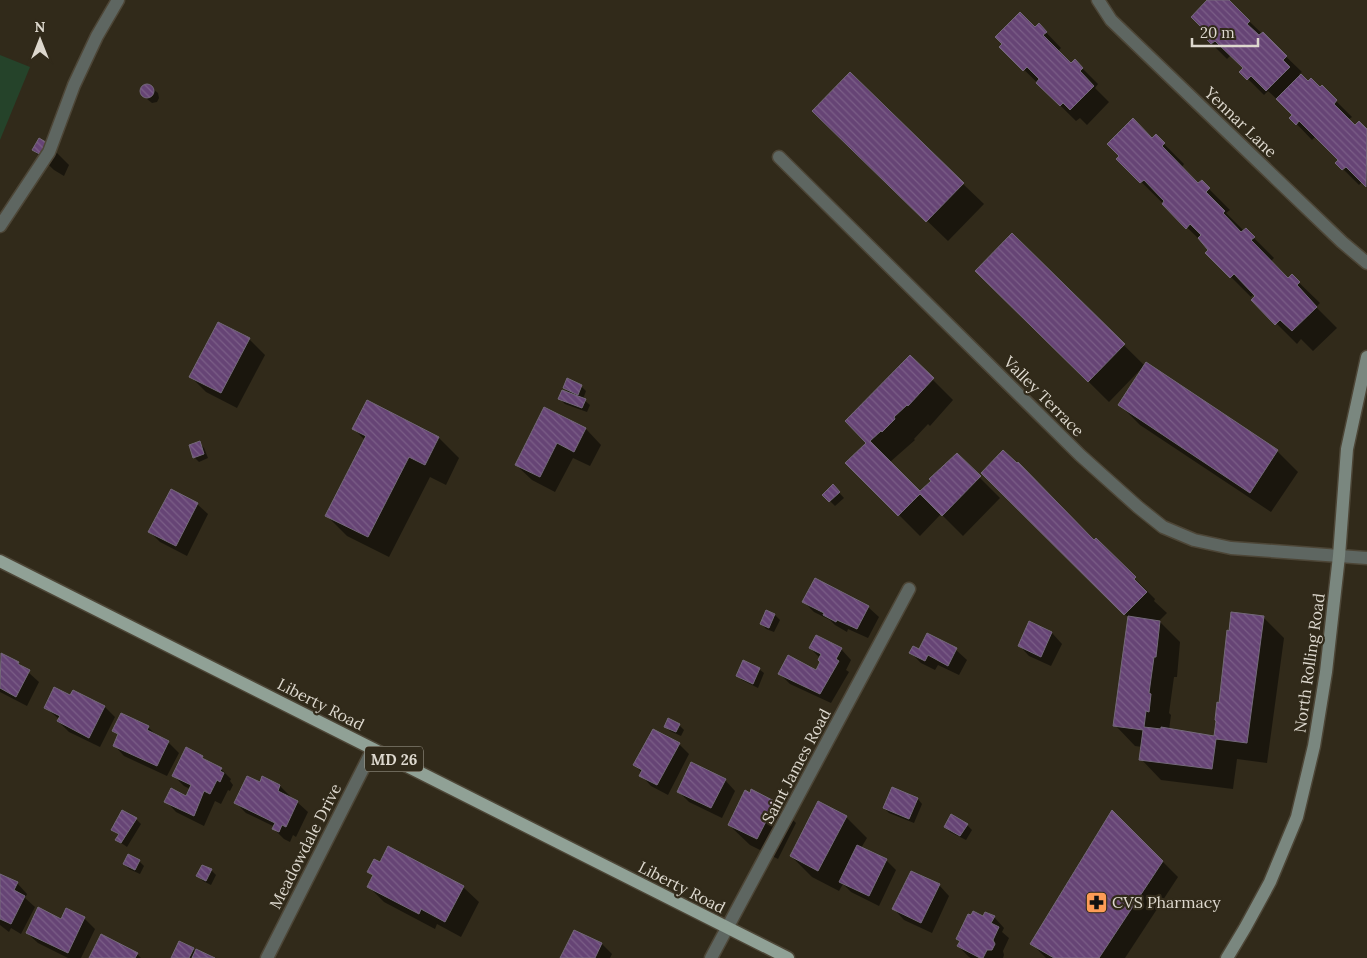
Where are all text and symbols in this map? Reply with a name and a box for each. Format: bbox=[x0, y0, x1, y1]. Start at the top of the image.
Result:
north arrow bbox=[15, 15, 65, 65]
scale bar bbox=[1192, 15, 1258, 47]
text: N bbox=[35, 18, 46, 36]
text: 20 m bbox=[1200, 23, 1235, 42]
street label: Yennar Lane bbox=[1200, 82, 1282, 162]
street label: Valley Terrace bbox=[999, 351, 1089, 441]
street label: North Rolling Road bbox=[1289, 591, 1329, 734]
street label: Liberty Road bbox=[274, 674, 368, 735]
street label: Saint James Road bbox=[757, 705, 835, 827]
road number: MD 26 bbox=[365, 746, 423, 772]
street label: Meadowdale Drive bbox=[265, 780, 345, 912]
street label: Liberty Road bbox=[635, 857, 729, 918]
pharmacy icon: CVS Pharmacy bbox=[1084, 890, 1108, 914]
place label: CVS Pharmacy bbox=[1112, 892, 1221, 912]

